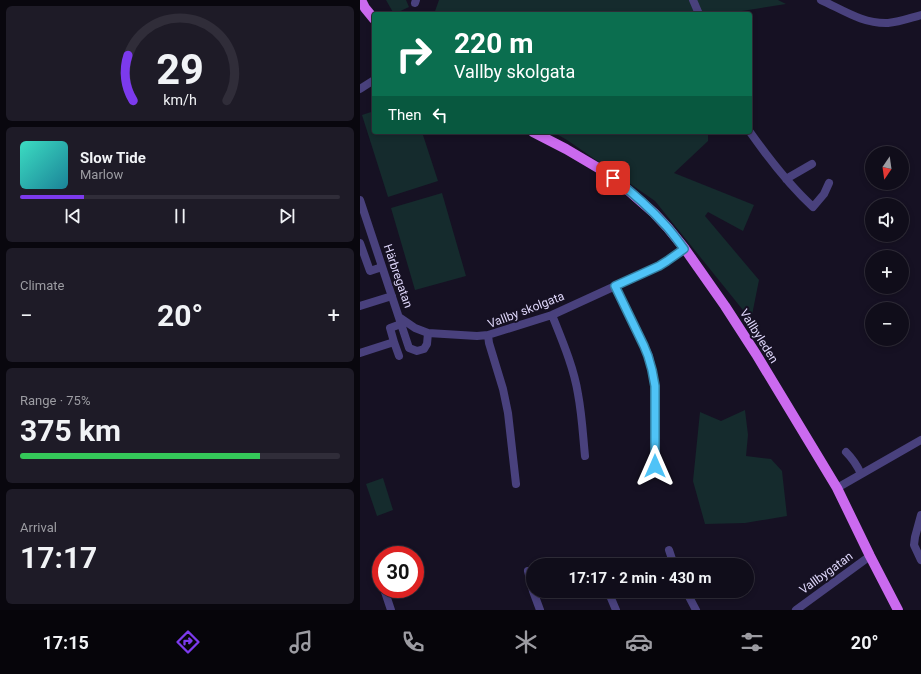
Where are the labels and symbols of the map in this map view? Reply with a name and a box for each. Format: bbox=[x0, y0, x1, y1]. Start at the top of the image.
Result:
north arrow bbox=[865, 146, 909, 190]
pin bbox=[596, 161, 630, 195]
street label: Härbregatan bbox=[381, 242, 415, 310]
street label: Vallby skolgata bbox=[486, 289, 566, 331]
street label: Vallbyleden bbox=[737, 306, 781, 366]
position arrow bbox=[634, 445, 676, 487]
speed limit sign: 30 bbox=[372, 546, 424, 598]
street label: Vallbygatan bbox=[797, 549, 855, 597]

